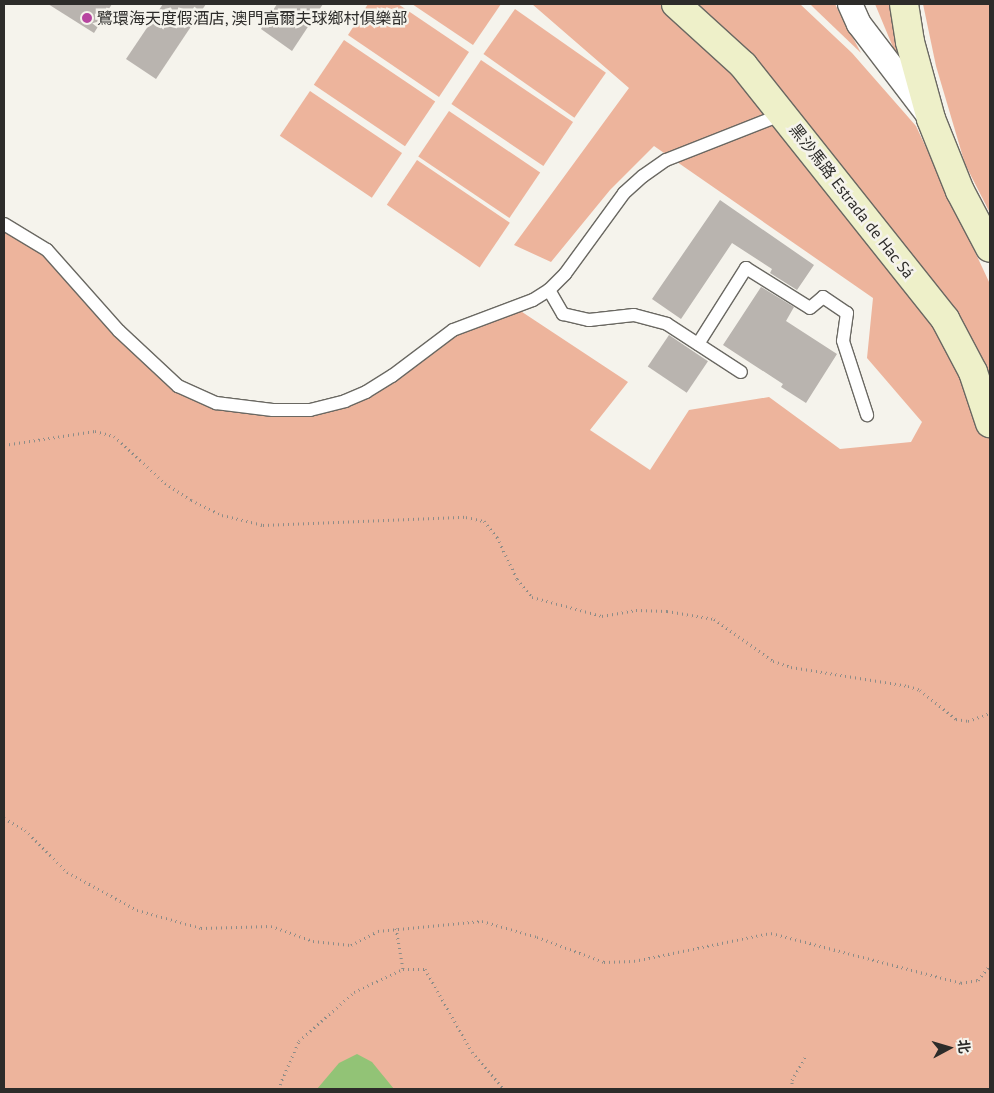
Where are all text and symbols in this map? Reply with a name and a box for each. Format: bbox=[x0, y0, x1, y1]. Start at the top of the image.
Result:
place label: 鷺環海天度假酒店, 澳門高爾夫球鄉村俱樂部 bbox=[97, 8, 409, 28]
marker: 鷺環海天度假酒店, 澳門高爾夫球鄉村俱樂部 bbox=[81, 12, 93, 24]
street label: 黑沙馬路 Estrada de Hac Sá bbox=[786, 120, 918, 282]
north arrow bbox=[924, 1023, 974, 1073]
text: 北 bbox=[954, 1039, 974, 1054]

